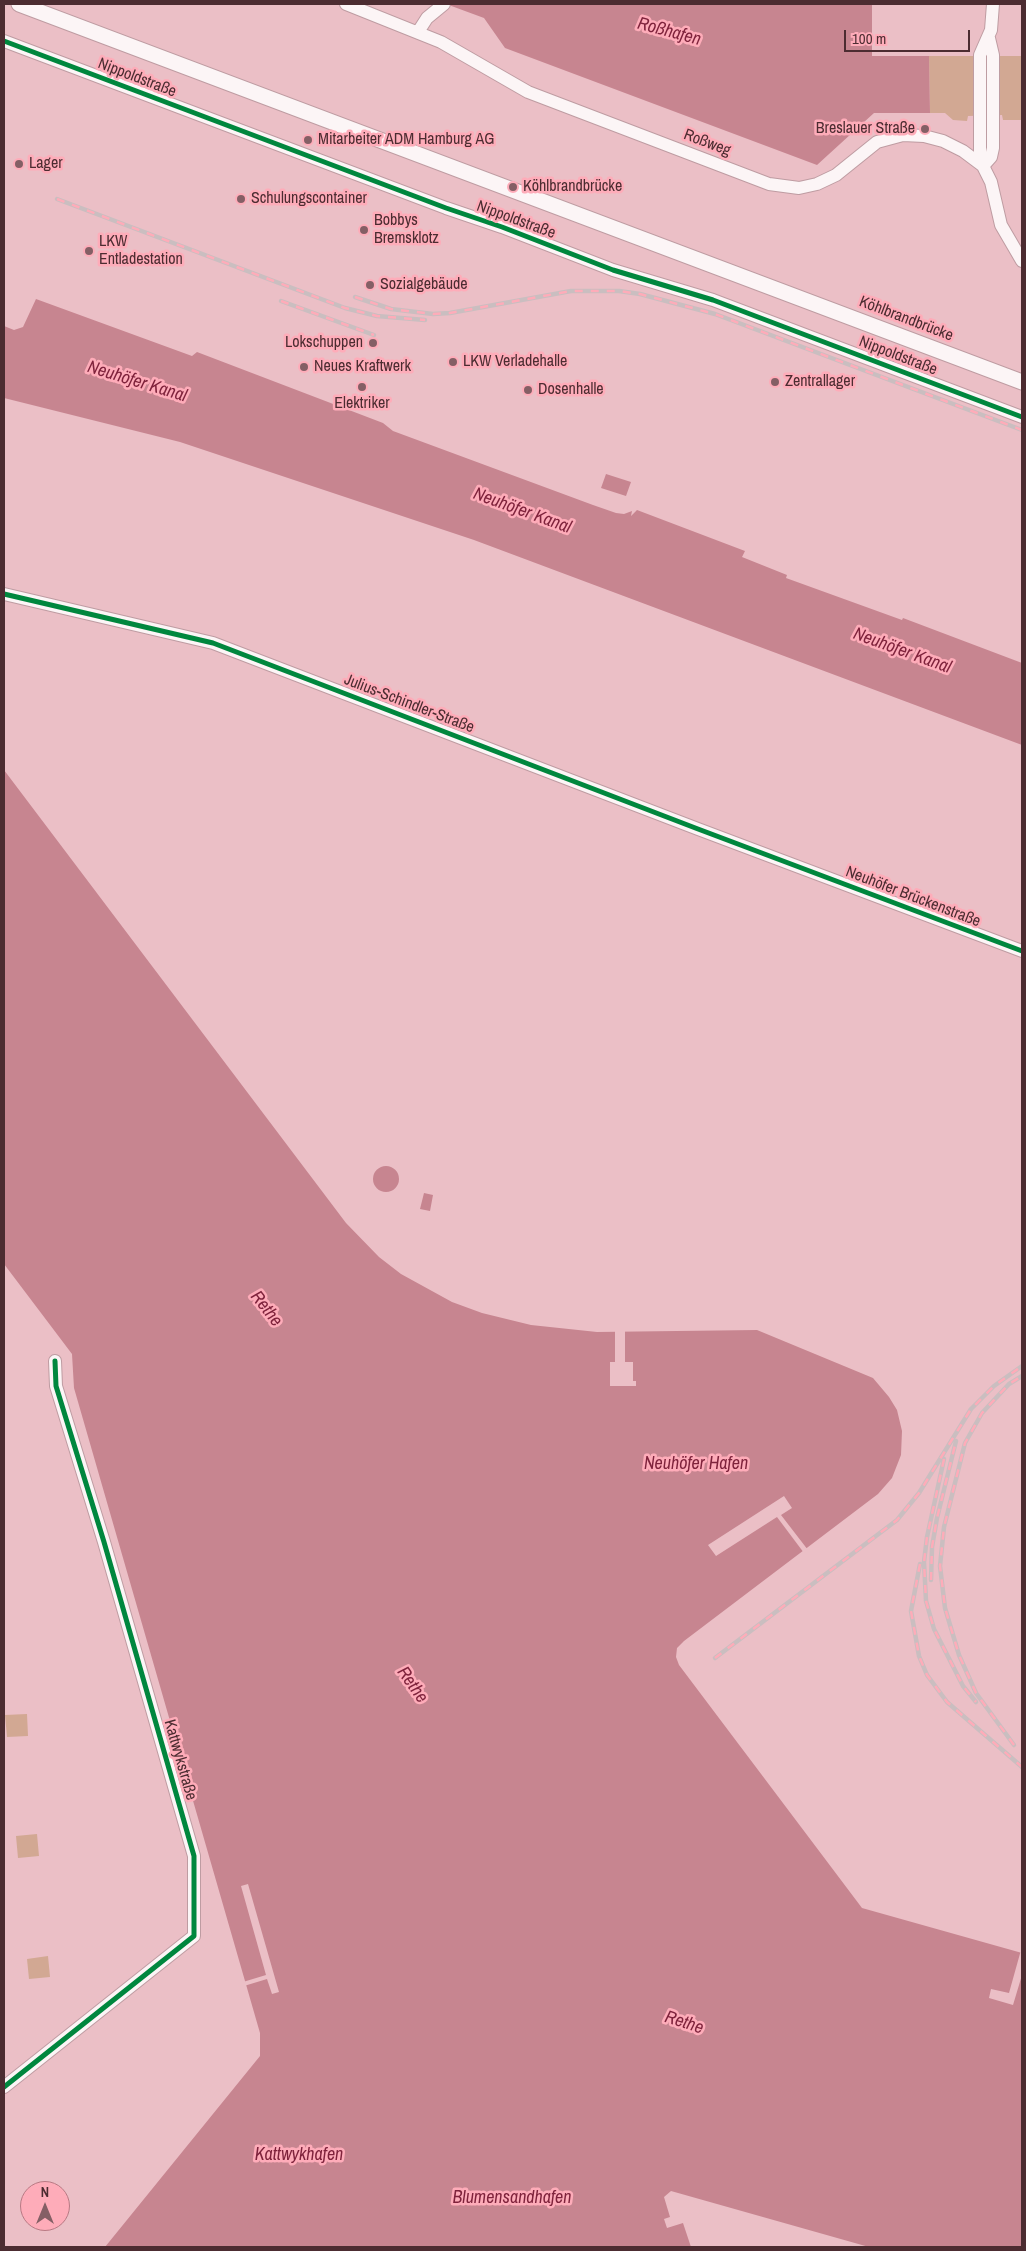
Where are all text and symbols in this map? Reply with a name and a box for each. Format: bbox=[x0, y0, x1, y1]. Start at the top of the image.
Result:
water label: Roßhafen bbox=[635, 13, 703, 51]
scale bar bbox=[846, 20, 972, 52]
text: 100 m bbox=[852, 28, 886, 49]
street label: Nippoldstraße bbox=[95, 54, 179, 102]
place label: Breslauer Straße bbox=[816, 119, 915, 139]
marker: Breslauer Straße bbox=[919, 123, 931, 135]
street label: Roßweg bbox=[681, 125, 733, 161]
place label: Mitarbeiter ADM Hamburg AG bbox=[318, 130, 494, 150]
marker: Mitarbeiter ADM Hamburg AG bbox=[302, 134, 314, 146]
place label: Lager bbox=[29, 154, 63, 174]
marker: Lager bbox=[13, 158, 25, 170]
place label: Köhlbrandbrücke bbox=[523, 177, 622, 197]
marker: Köhlbrandbrücke bbox=[507, 181, 519, 193]
place label: Schulungscontainer bbox=[251, 189, 367, 209]
marker: Schulungscontainer bbox=[235, 193, 247, 205]
street label: Nippoldstraße bbox=[474, 197, 558, 243]
place label: Bobbys Bremsklotz bbox=[374, 211, 439, 249]
marker: Bobbys Bremsklotz bbox=[358, 224, 370, 236]
place label: LKW Entladestation bbox=[99, 232, 183, 270]
marker: LKW Entladestation bbox=[83, 245, 95, 257]
place label: Sozialgebäude bbox=[380, 275, 468, 295]
marker: Sozialgebäude bbox=[364, 279, 376, 291]
street label: Köhlbrandbrücke bbox=[856, 292, 956, 346]
street label: Nippoldstraße bbox=[856, 332, 940, 380]
place label: Lokschuppen bbox=[285, 333, 363, 353]
marker: Lokschuppen bbox=[367, 337, 379, 349]
place label: LKW Verladehalle bbox=[463, 352, 567, 372]
marker: LKW Verladehalle bbox=[447, 356, 459, 368]
water label: Neuhöfer Kanal bbox=[85, 357, 189, 407]
place label: Neues Kraftwerk bbox=[314, 357, 411, 377]
marker: Neues Kraftwerk bbox=[298, 361, 310, 373]
place label: Zentrallager bbox=[785, 372, 855, 392]
marker: Zentrallager bbox=[769, 376, 781, 388]
place label: Dosenhalle bbox=[538, 380, 604, 400]
marker: Elektriker bbox=[356, 381, 368, 393]
marker: Dosenhalle bbox=[522, 384, 534, 396]
place label: Elektriker bbox=[334, 394, 390, 414]
water label: Neuhöfer Kanal bbox=[470, 483, 574, 539]
water label: Neuhöfer Kanal bbox=[850, 623, 954, 679]
street label: Julius-Schindler-Straße bbox=[341, 670, 477, 738]
street label: Neuhöfer Brückenstraße bbox=[843, 862, 983, 932]
water label: Rethe bbox=[245, 1287, 287, 1331]
water label: Neuhöfer Hafen bbox=[644, 1453, 748, 1475]
water label: Rethe bbox=[392, 1663, 432, 1707]
street label: Kattwykstraße bbox=[159, 1717, 201, 1803]
water label: Rethe bbox=[662, 2007, 706, 2039]
water label: Kattwykhafen bbox=[255, 2144, 343, 2166]
north arrow bbox=[20, 2181, 70, 2231]
text: N bbox=[41, 2183, 49, 2201]
water label: Blumensandhafen bbox=[453, 2187, 571, 2209]

